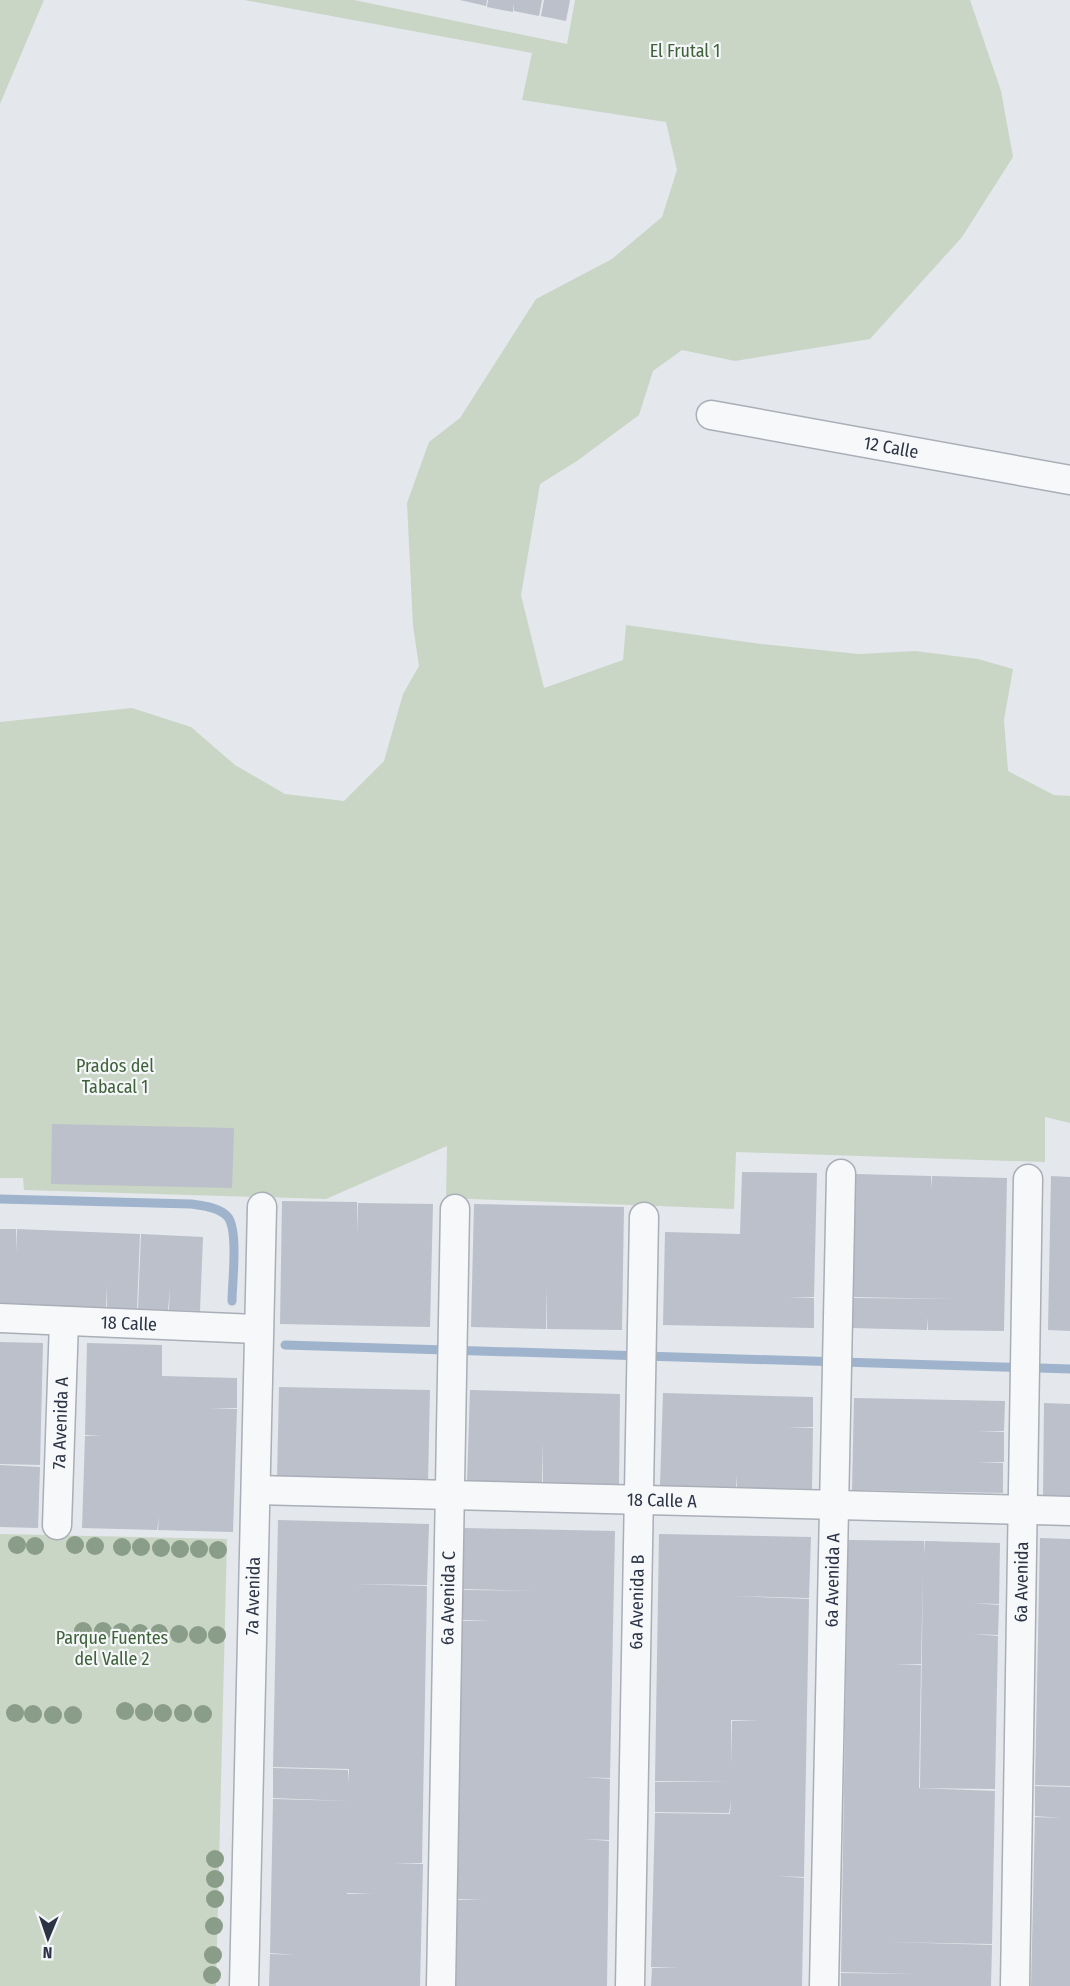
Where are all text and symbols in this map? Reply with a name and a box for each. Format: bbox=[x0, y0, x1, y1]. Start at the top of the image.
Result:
park label: El Frutal 1 bbox=[650, 40, 720, 62]
street label: 12 Calle bbox=[862, 432, 920, 463]
park label: Prados del Tabacal 1 bbox=[76, 1055, 154, 1098]
street label: 18 Calle bbox=[100, 1311, 158, 1336]
street label: 7a Avenida A bbox=[48, 1376, 73, 1470]
street label: 18 Calle A bbox=[627, 1489, 698, 1512]
street label: 6a Avenida A bbox=[821, 1532, 844, 1628]
street label: 6a Avenida bbox=[1010, 1541, 1033, 1623]
street label: 6a Avenida C bbox=[436, 1551, 460, 1645]
street label: 6a Avenida B bbox=[625, 1554, 649, 1650]
street label: 7a Avenida bbox=[241, 1556, 265, 1636]
park label: Parque Fuentes del Valle 2 bbox=[56, 1627, 169, 1670]
north arrow bbox=[18, 1908, 78, 1968]
text: N bbox=[42, 1943, 53, 1962]

